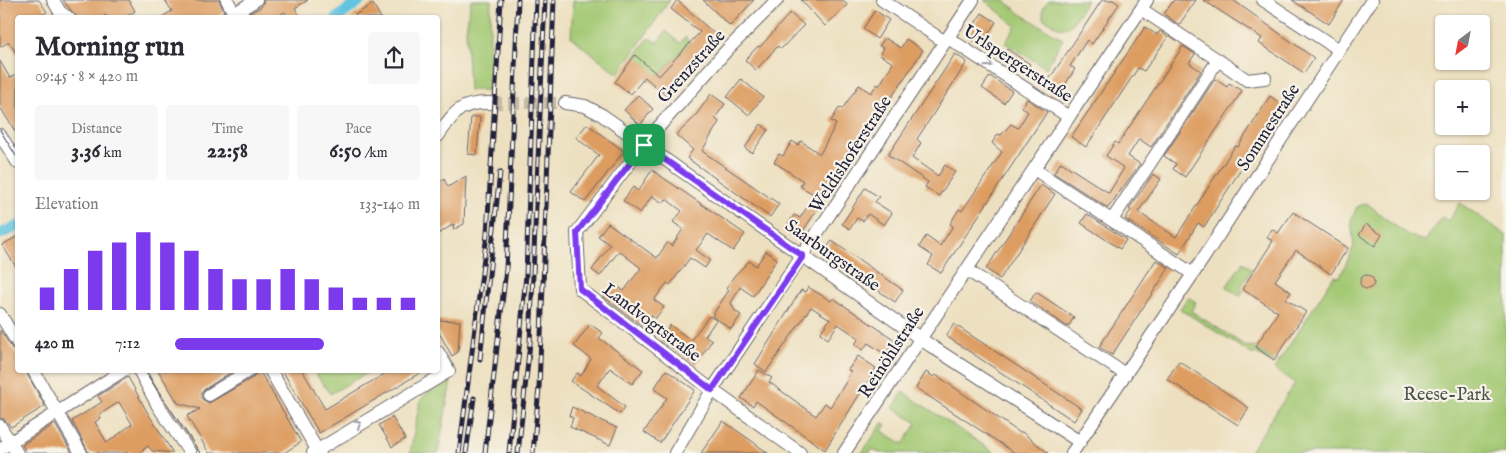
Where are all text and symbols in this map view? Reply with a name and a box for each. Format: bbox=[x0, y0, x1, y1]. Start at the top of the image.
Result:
north arrow bbox=[1435, 15, 1490, 70]
map controls bbox=[1435, 15, 1490, 200]
street label: Urlspergerstraße bbox=[958, 20, 1076, 108]
street label: Grenzstraße bbox=[653, 25, 731, 109]
text: Morning run bbox=[35, 30, 185, 65]
button: share bbox=[368, 32, 420, 84]
one-way arrow bbox=[984, 58, 993, 68]
text: 09:45 · 8 × 420 m bbox=[35, 67, 138, 87]
street label: Sommestraße bbox=[1233, 80, 1306, 176]
button: + bbox=[1435, 80, 1490, 135]
street label: Weldishoferstraße bbox=[805, 92, 898, 218]
text: Distance bbox=[71, 120, 122, 138]
text: Time bbox=[212, 120, 243, 138]
text: Pace bbox=[345, 120, 372, 138]
pin bbox=[623, 124, 665, 166]
icon: arrive bbox=[630, 131, 658, 159]
text: 3.36 bbox=[71, 138, 100, 165]
text: 22:58 bbox=[207, 138, 248, 165]
text: 6:50 bbox=[329, 138, 362, 165]
text: km bbox=[100, 144, 122, 162]
text: /km bbox=[362, 144, 388, 162]
button: − bbox=[1435, 145, 1490, 200]
text: Elevation bbox=[35, 195, 98, 215]
text: 133–140 m bbox=[359, 195, 420, 215]
street label: Saarburgstraße bbox=[780, 215, 884, 298]
street label: Landvogtstraße bbox=[597, 279, 705, 368]
street label: Reinöhlstraße bbox=[854, 303, 930, 403]
text: 420 m bbox=[35, 334, 74, 354]
text: 7:12 bbox=[115, 334, 140, 354]
park label: Reese-Park bbox=[1403, 384, 1491, 407]
one-way arrow bbox=[352, 421, 361, 431]

